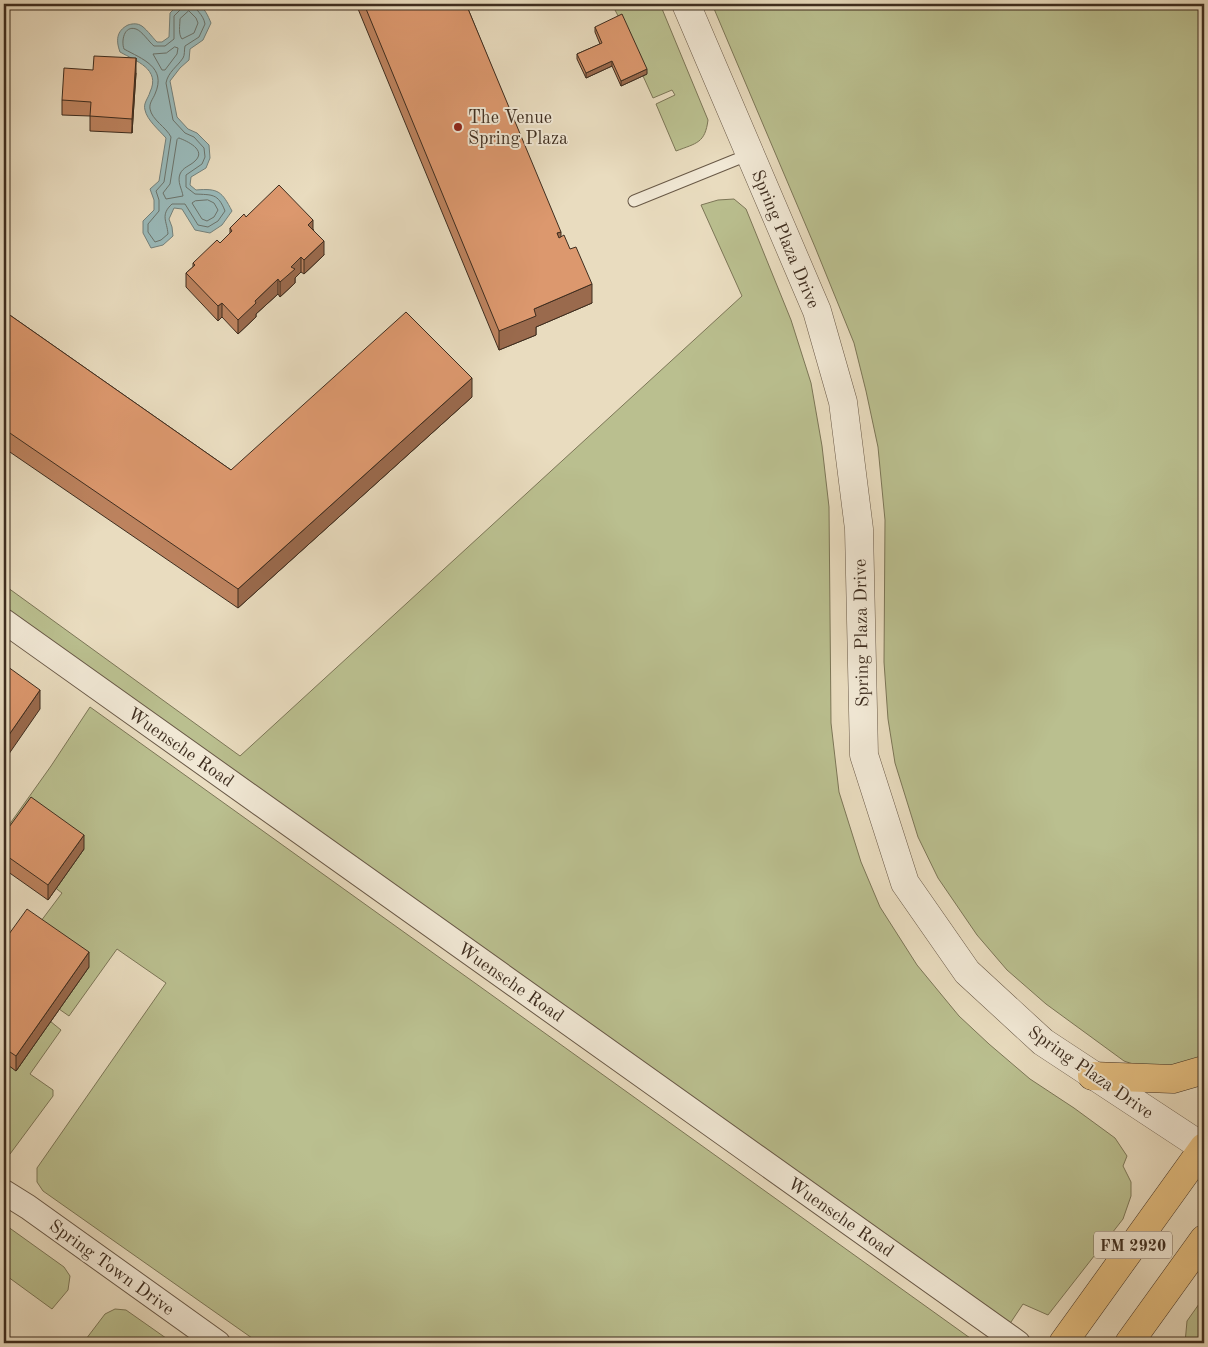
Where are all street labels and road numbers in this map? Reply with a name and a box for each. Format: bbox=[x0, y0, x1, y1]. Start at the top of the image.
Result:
street label: Spring Plaza Drive bbox=[748, 168, 822, 311]
street label: Spring Plaza Drive bbox=[852, 559, 872, 707]
street label: Wuensche Road bbox=[124, 705, 237, 791]
street label: Wuensche Road bbox=[454, 940, 567, 1026]
street label: Spring Plaza Drive bbox=[1025, 1023, 1156, 1123]
street label: Wuensche Road bbox=[784, 1175, 897, 1261]
street label: Spring Town Drive bbox=[46, 1217, 177, 1319]
road number: FM 2920 bbox=[1094, 1232, 1172, 1258]

